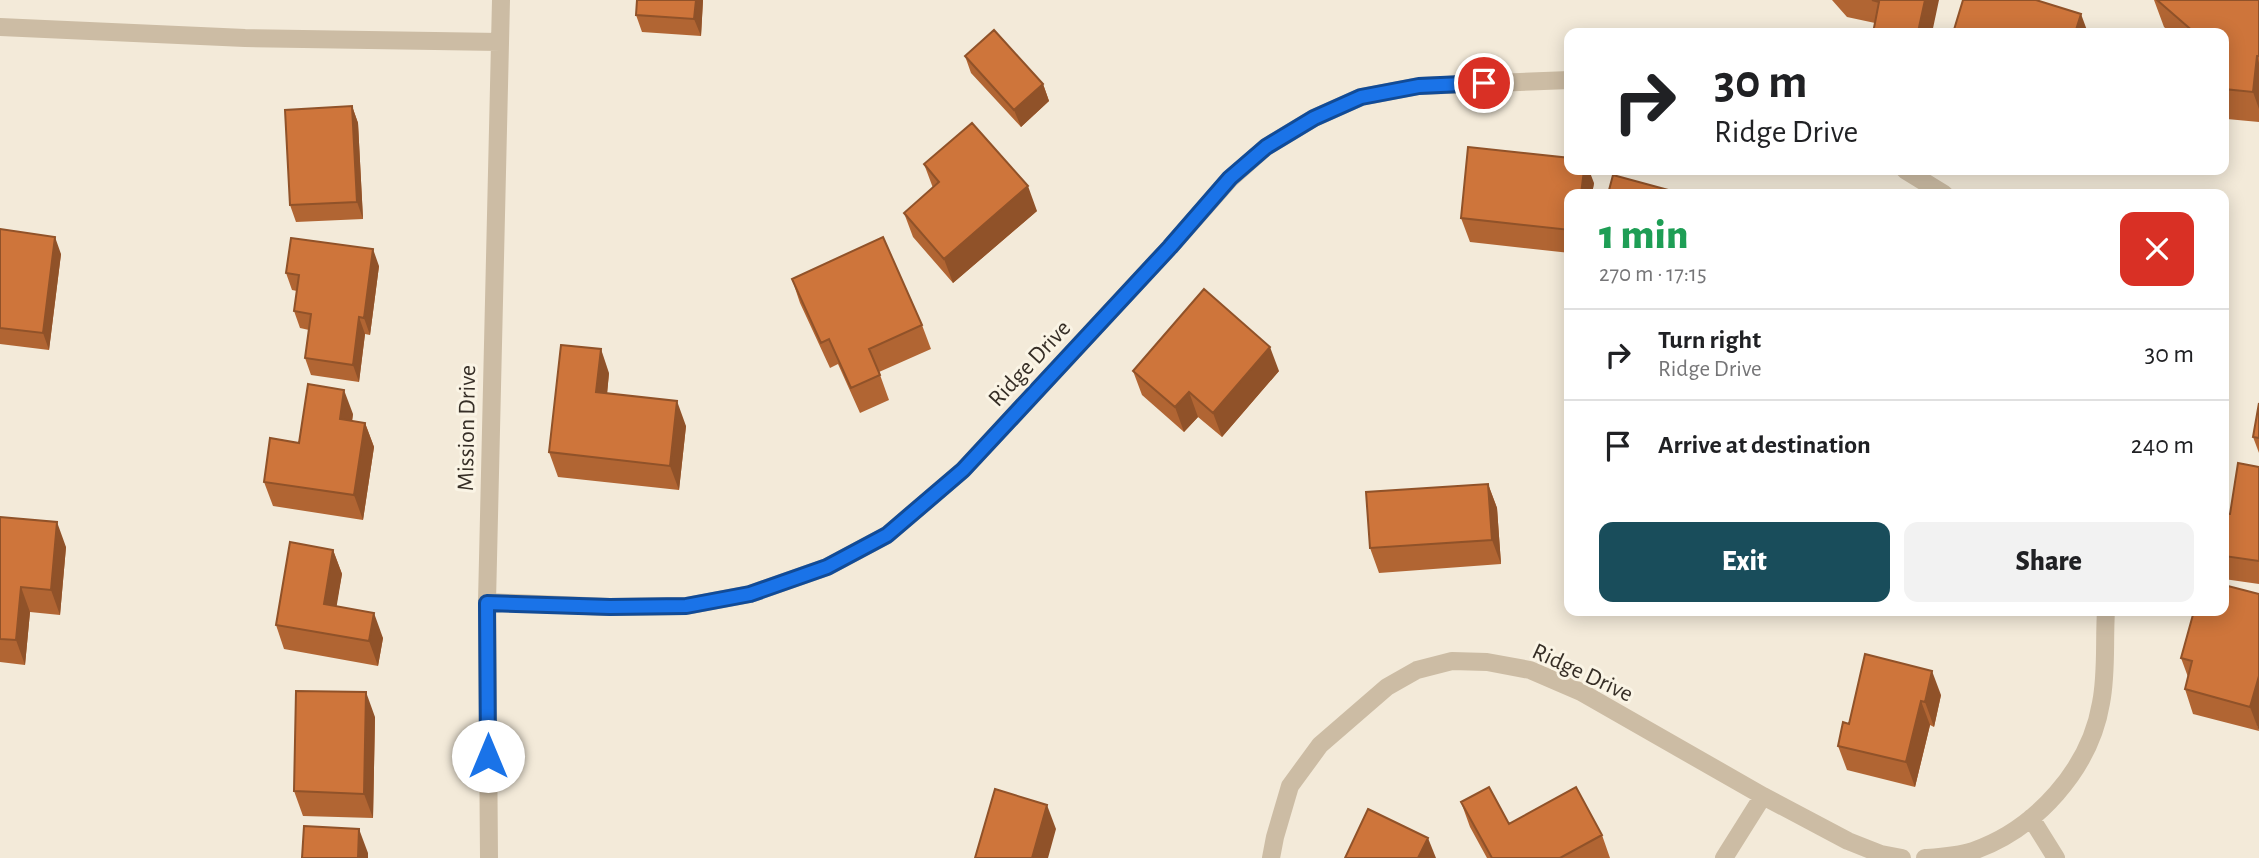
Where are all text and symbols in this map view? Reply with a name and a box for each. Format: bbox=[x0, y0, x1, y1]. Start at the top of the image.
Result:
pin bbox=[1454, 53, 1514, 113]
icon: right bbox=[1599, 56, 1690, 147]
text: 30 m bbox=[1714, 58, 1808, 107]
icon: arrive bbox=[1465, 64, 1503, 102]
text: Ridge Drive bbox=[1714, 116, 1858, 148]
button: close bbox=[2120, 212, 2194, 286]
text: 1 min bbox=[1599, 214, 1688, 256]
text: 270 m · 17:15 bbox=[1599, 263, 1707, 286]
street label: Ridge Drive bbox=[984, 316, 1075, 411]
text: Turn right bbox=[1658, 327, 1761, 353]
icon: right bbox=[1599, 336, 1637, 374]
text: 30 m bbox=[2144, 341, 2194, 367]
text: Ridge Drive bbox=[1658, 358, 1762, 381]
street label: Mission Drive bbox=[454, 365, 480, 491]
icon: arrive bbox=[1599, 427, 1637, 465]
text: Arrive at destination bbox=[1658, 432, 1871, 458]
text: 240 m bbox=[2131, 432, 2194, 458]
button: Exit bbox=[1599, 522, 1890, 602]
button: Share bbox=[1904, 522, 2194, 602]
street label: Ridge Drive bbox=[1528, 639, 1637, 707]
position arrow bbox=[451, 719, 525, 793]

